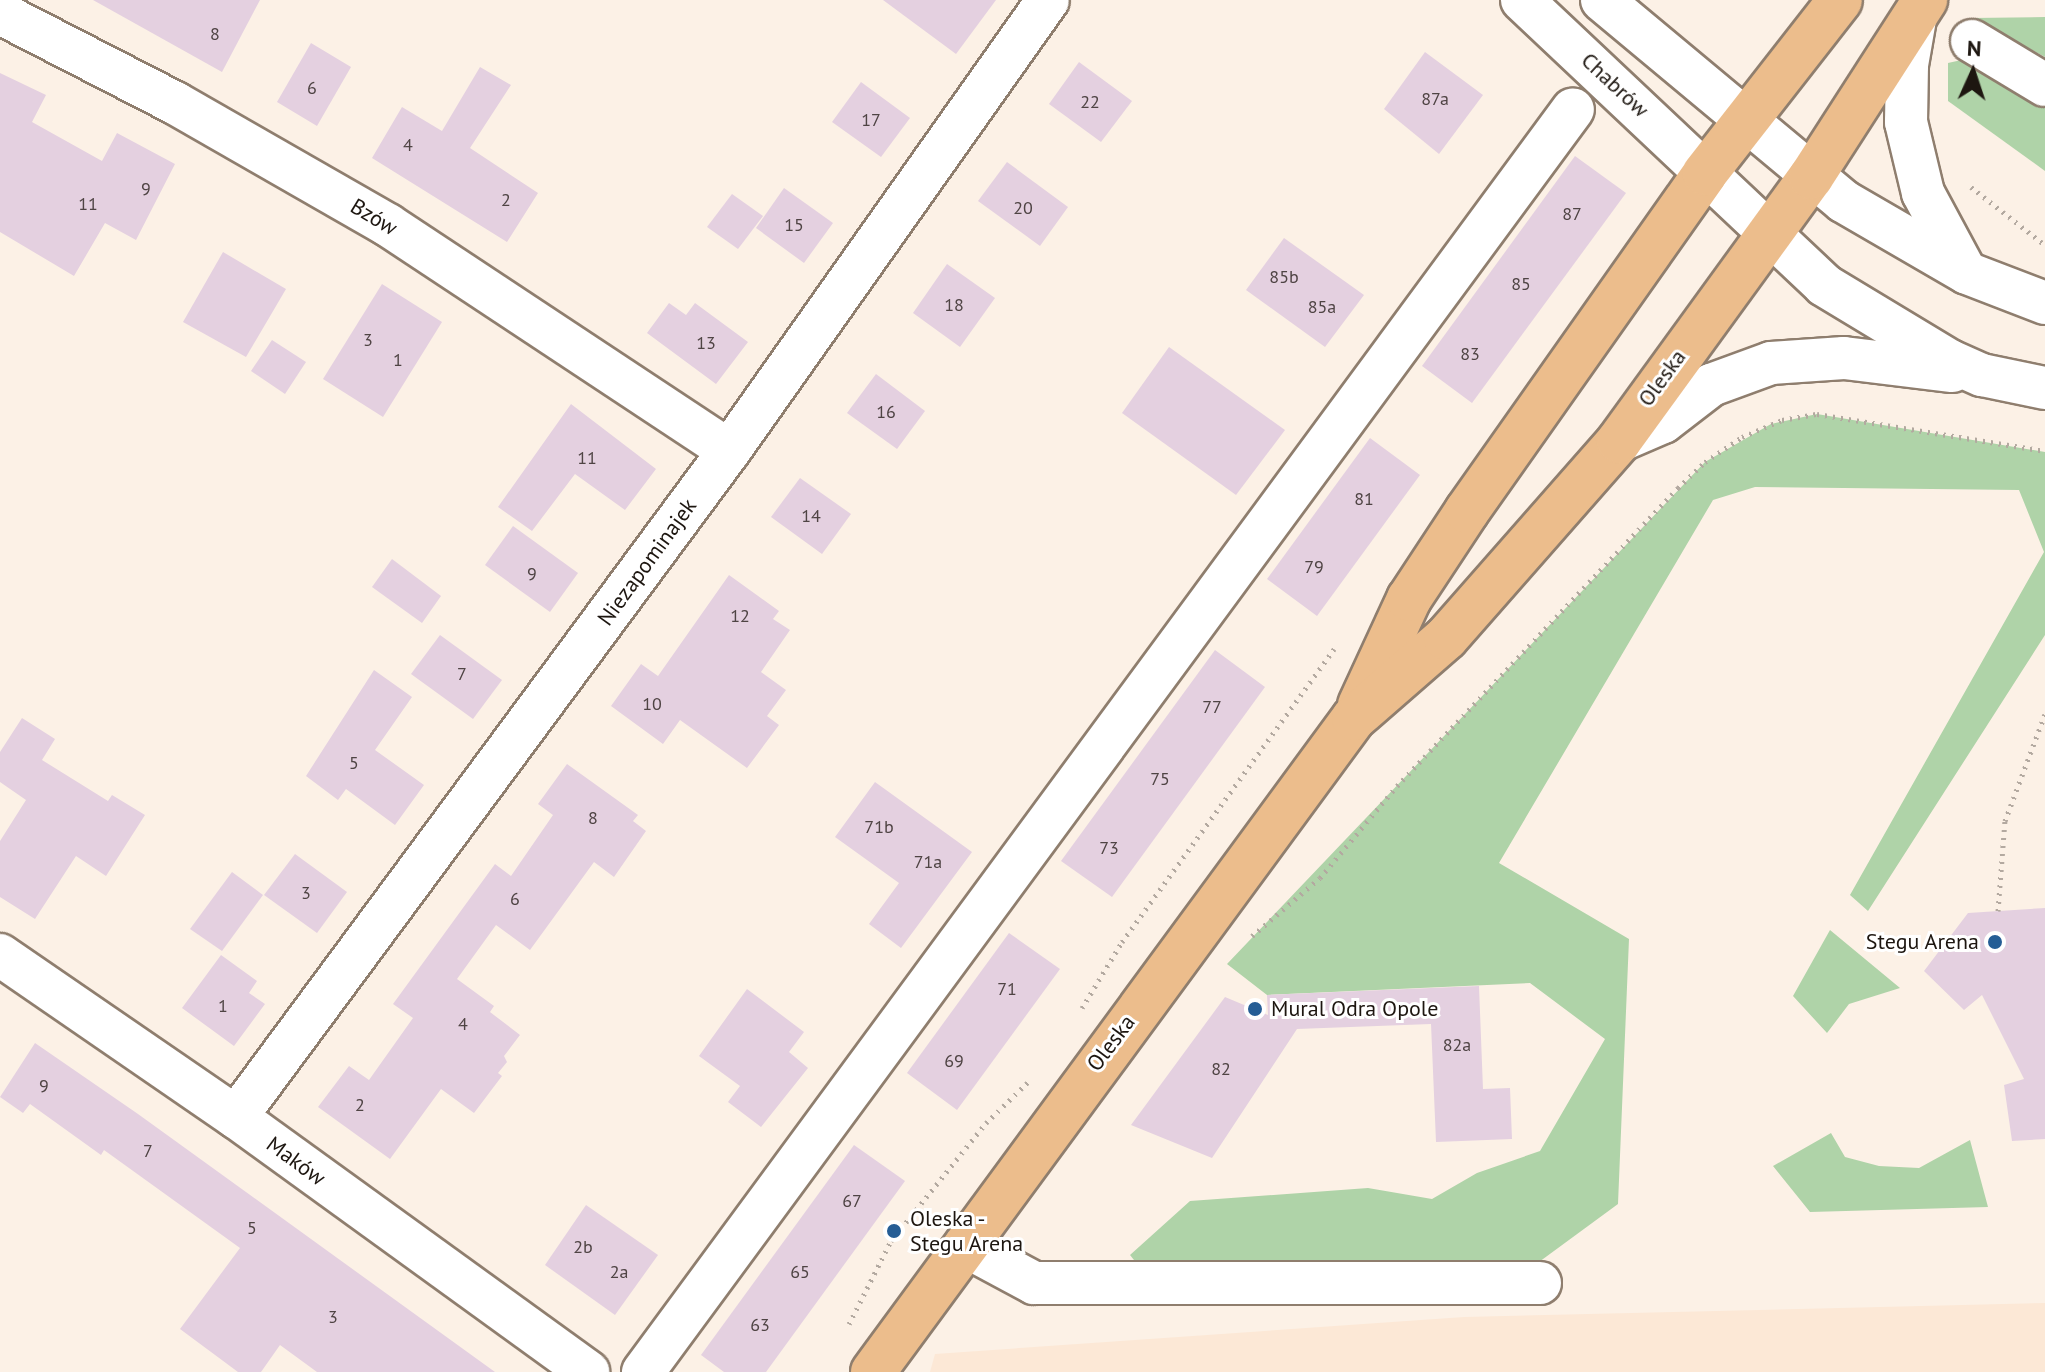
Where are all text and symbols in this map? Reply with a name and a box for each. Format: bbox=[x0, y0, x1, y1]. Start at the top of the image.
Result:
house number: 8 bbox=[210, 23, 220, 45]
north arrow bbox=[1933, 32, 2013, 112]
text: N bbox=[1966, 34, 1982, 62]
street label: Chabrów bbox=[1576, 47, 1654, 123]
house number: 6 bbox=[307, 77, 317, 99]
house number: 87a bbox=[1421, 88, 1449, 110]
house number: 22 bbox=[1080, 91, 1100, 113]
house number: 17 bbox=[861, 109, 881, 131]
house number: 4 bbox=[403, 134, 413, 156]
house number: 9 bbox=[141, 178, 151, 200]
house number: 2 bbox=[501, 189, 511, 211]
house number: 11 bbox=[78, 193, 98, 215]
street label: Bzów bbox=[346, 193, 402, 241]
house number: 20 bbox=[1013, 197, 1033, 219]
house number: 87 bbox=[1562, 203, 1582, 225]
house number: 15 bbox=[784, 214, 804, 236]
house number: 85b bbox=[1269, 266, 1299, 288]
house number: 85 bbox=[1511, 273, 1531, 295]
house number: 18 bbox=[944, 294, 964, 316]
house number: 85a bbox=[1308, 296, 1336, 318]
house number: 3 bbox=[363, 329, 373, 351]
house number: 13 bbox=[696, 332, 716, 354]
house number: 83 bbox=[1460, 343, 1480, 365]
street label: Oleska bbox=[1633, 345, 1691, 411]
house number: 1 bbox=[393, 349, 403, 371]
house number: 16 bbox=[876, 401, 896, 423]
house number: 11 bbox=[577, 447, 597, 469]
house number: 81 bbox=[1354, 488, 1374, 510]
street label: Niezapominajek bbox=[592, 493, 702, 631]
house number: 14 bbox=[801, 505, 821, 527]
house number: 79 bbox=[1304, 556, 1324, 578]
house number: 9 bbox=[527, 563, 537, 585]
house number: 12 bbox=[730, 605, 750, 627]
house number: 7 bbox=[457, 663, 467, 685]
house number: 10 bbox=[642, 693, 662, 715]
house number: 77 bbox=[1202, 696, 1222, 718]
house number: 5 bbox=[349, 752, 359, 774]
house number: 75 bbox=[1150, 768, 1170, 790]
house number: 8 bbox=[588, 807, 598, 829]
house number: 71b bbox=[864, 816, 894, 838]
house number: 73 bbox=[1099, 837, 1119, 859]
house number: 71a bbox=[914, 851, 942, 873]
house number: 3 bbox=[301, 882, 311, 904]
house number: 6 bbox=[510, 888, 520, 910]
place label: Stegu Arena bbox=[1865, 929, 1979, 955]
marker: Stegu Arena bbox=[1986, 933, 2004, 951]
house number: 71 bbox=[997, 978, 1017, 1000]
house number: 1 bbox=[218, 995, 228, 1017]
place label: Mural Odra Opole bbox=[1271, 996, 1438, 1022]
marker: Mural Odra Opole bbox=[1246, 1000, 1264, 1018]
street label: Oleska bbox=[1081, 1010, 1141, 1076]
house number: 4 bbox=[458, 1013, 468, 1035]
house number: 82a bbox=[1443, 1034, 1471, 1056]
house number: 69 bbox=[944, 1050, 964, 1072]
house number: 82 bbox=[1211, 1058, 1231, 1080]
house number: 9 bbox=[39, 1075, 49, 1097]
house number: 2 bbox=[355, 1094, 365, 1116]
street label: Maków bbox=[261, 1131, 331, 1191]
house number: 7 bbox=[143, 1140, 153, 1162]
house number: 67 bbox=[842, 1190, 862, 1212]
place label: Oleska - Stegu Arena bbox=[910, 1205, 1024, 1256]
house number: 5 bbox=[247, 1217, 257, 1239]
marker: Oleska - Stegu Arena bbox=[885, 1222, 903, 1240]
house number: 2b bbox=[573, 1236, 593, 1258]
house number: 2a bbox=[610, 1261, 628, 1283]
house number: 65 bbox=[790, 1261, 810, 1283]
house number: 3 bbox=[328, 1306, 338, 1328]
house number: 63 bbox=[750, 1314, 770, 1336]

